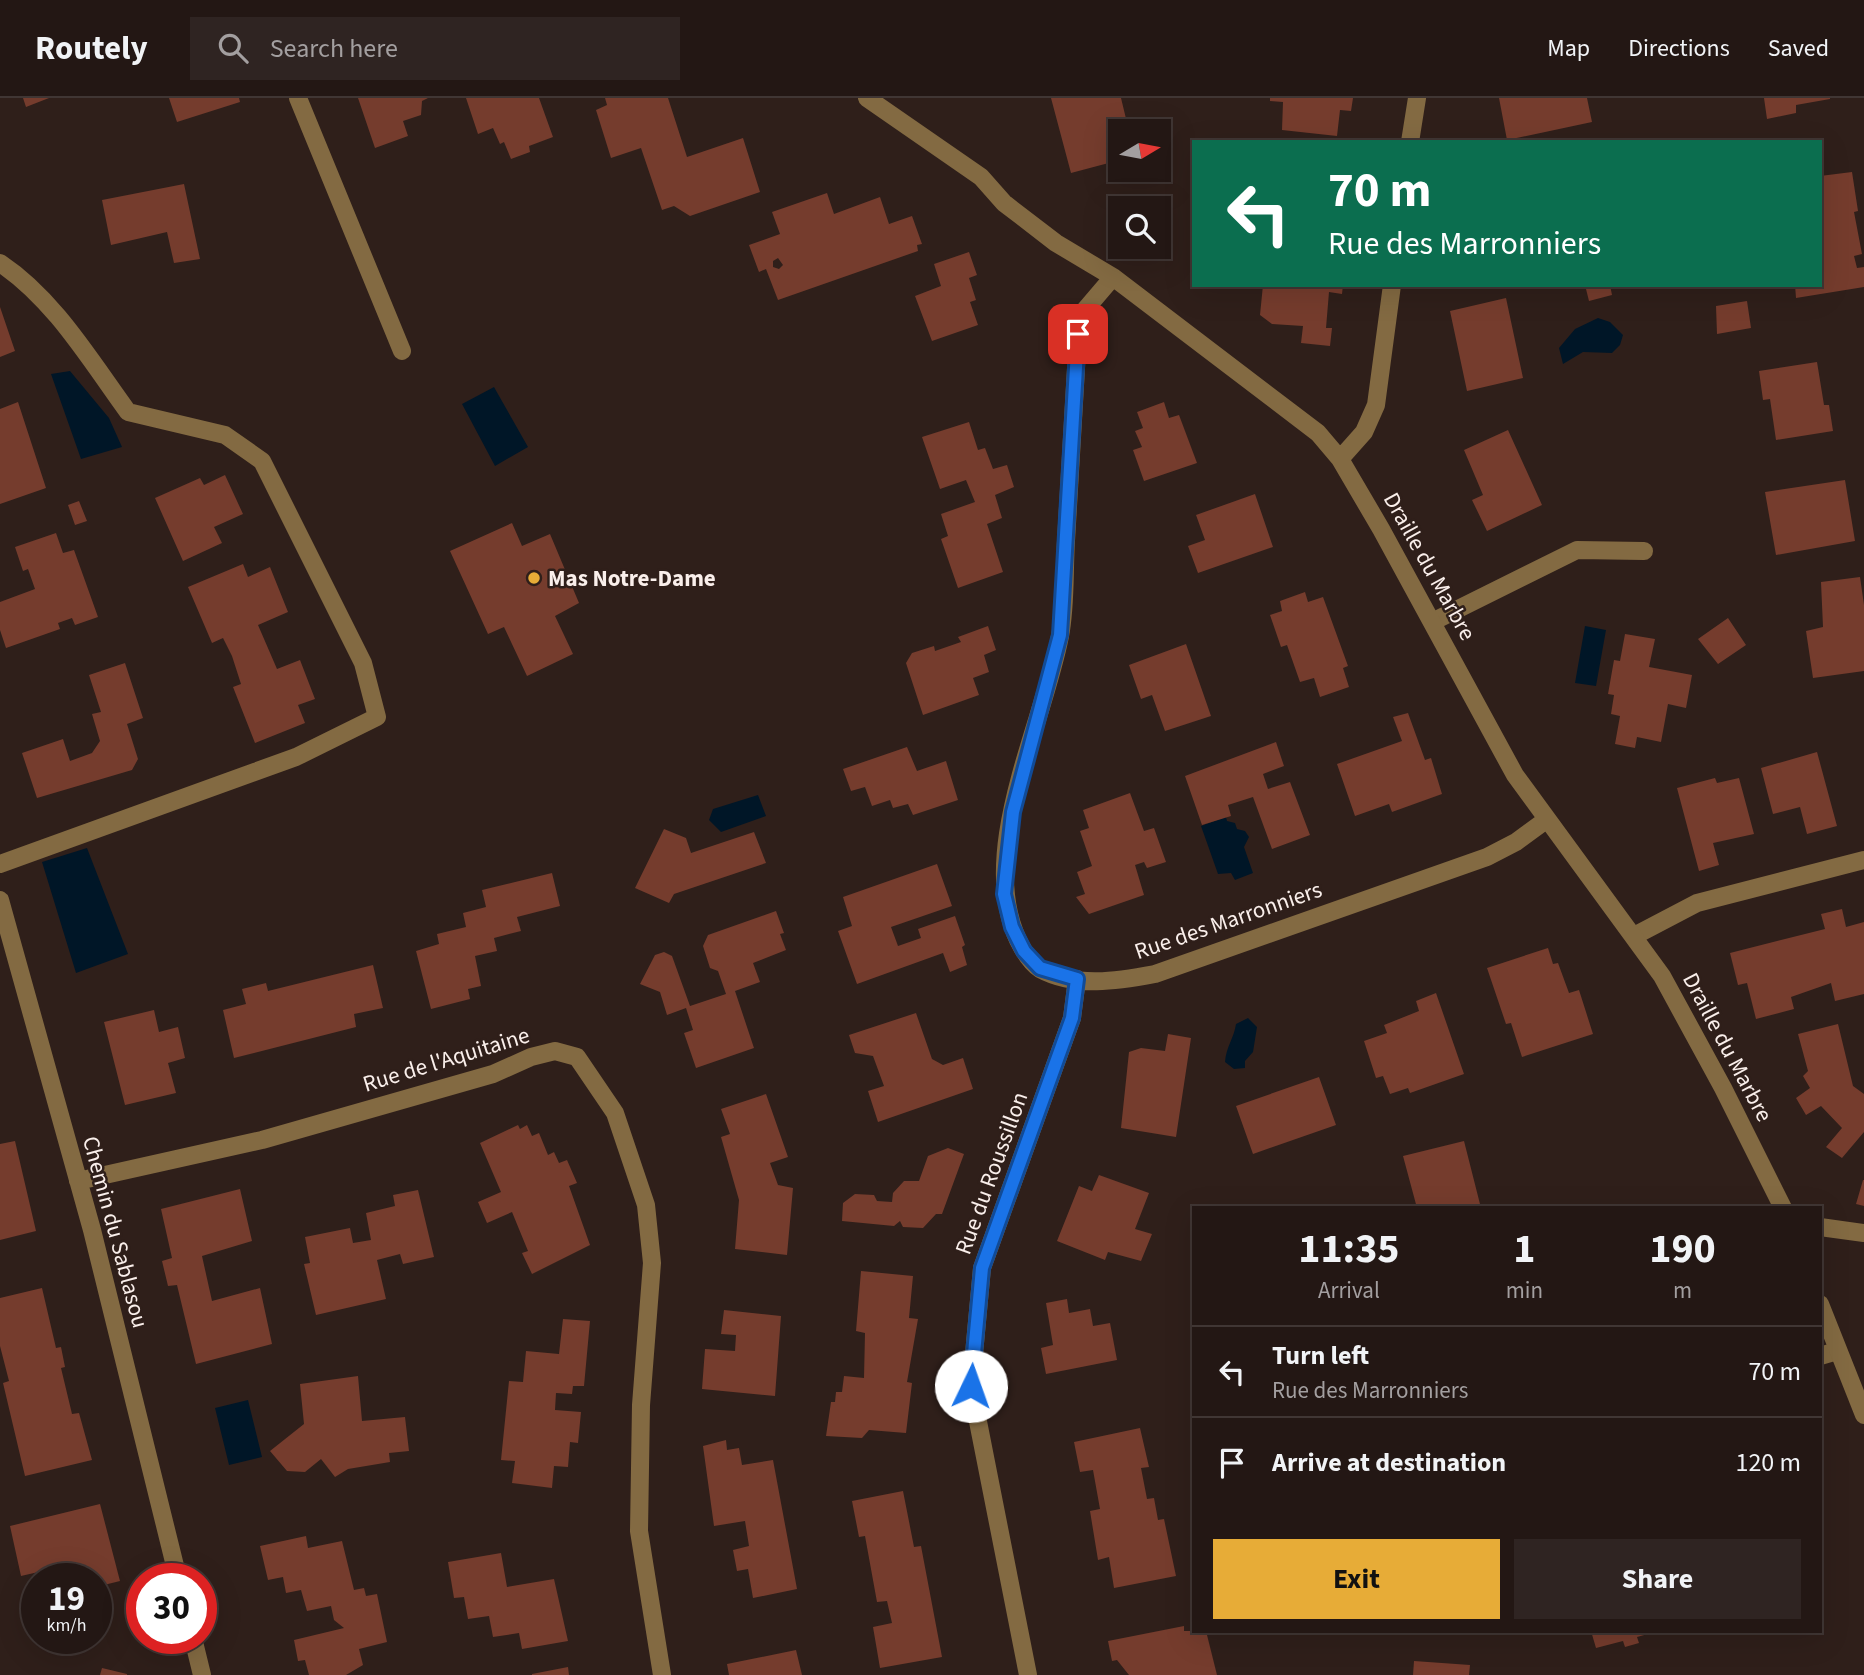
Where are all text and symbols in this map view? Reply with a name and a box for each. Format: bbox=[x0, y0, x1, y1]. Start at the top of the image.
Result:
search box bbox=[190, 17, 680, 80]
text: Routely bbox=[35, 25, 148, 72]
icon: search bbox=[214, 29, 252, 67]
text: Search here bbox=[270, 30, 398, 67]
text: Map bbox=[1547, 31, 1590, 66]
text: Directions bbox=[1628, 31, 1730, 66]
text: Saved bbox=[1768, 31, 1829, 66]
north arrow bbox=[1108, 119, 1171, 182]
map controls bbox=[1108, 119, 1171, 259]
text: 70 m bbox=[1328, 156, 1432, 226]
icon: left bbox=[1213, 168, 1304, 259]
button: search bbox=[1108, 196, 1171, 259]
text: Rue des Marronniers bbox=[1328, 221, 1601, 267]
pin bbox=[1048, 304, 1108, 364]
icon: arrive bbox=[1059, 315, 1097, 353]
street label: Draille du Marbre bbox=[1375, 486, 1484, 646]
place label: Mas Notre-Dame bbox=[548, 562, 716, 595]
marker: Mas Notre-Dame bbox=[526, 570, 542, 586]
street label: Rue des Marronniers bbox=[1130, 873, 1326, 968]
street label: Draille du Marbre bbox=[1674, 967, 1781, 1128]
street label: Rue de l'Aquitaine bbox=[359, 1018, 534, 1100]
street label: Rue du Roussillon bbox=[947, 1087, 1036, 1259]
street label: Chemin du Sablasou bbox=[74, 1132, 157, 1332]
text: 11:35 bbox=[1298, 1219, 1400, 1279]
text: 1 bbox=[1513, 1219, 1535, 1279]
text: 190 bbox=[1649, 1219, 1716, 1279]
text: Arrival bbox=[1318, 1274, 1380, 1307]
text: min bbox=[1506, 1274, 1543, 1307]
text: m bbox=[1673, 1274, 1692, 1307]
text: Turn left bbox=[1272, 1337, 1369, 1374]
position arrow bbox=[934, 1349, 1008, 1423]
icon: left bbox=[1213, 1353, 1251, 1391]
text: 70 m bbox=[1748, 1353, 1801, 1390]
text: Rue des Marronniers bbox=[1272, 1374, 1468, 1407]
icon: arrive bbox=[1213, 1444, 1251, 1482]
text: Arrive at destination bbox=[1272, 1444, 1506, 1481]
text: 120 m bbox=[1735, 1444, 1801, 1481]
button: Exit bbox=[1213, 1539, 1500, 1619]
button: Share bbox=[1514, 1539, 1801, 1619]
speed limit sign: 30 bbox=[126, 1563, 217, 1654]
text: 19 bbox=[48, 1574, 85, 1624]
text: km/h bbox=[47, 1613, 86, 1638]

